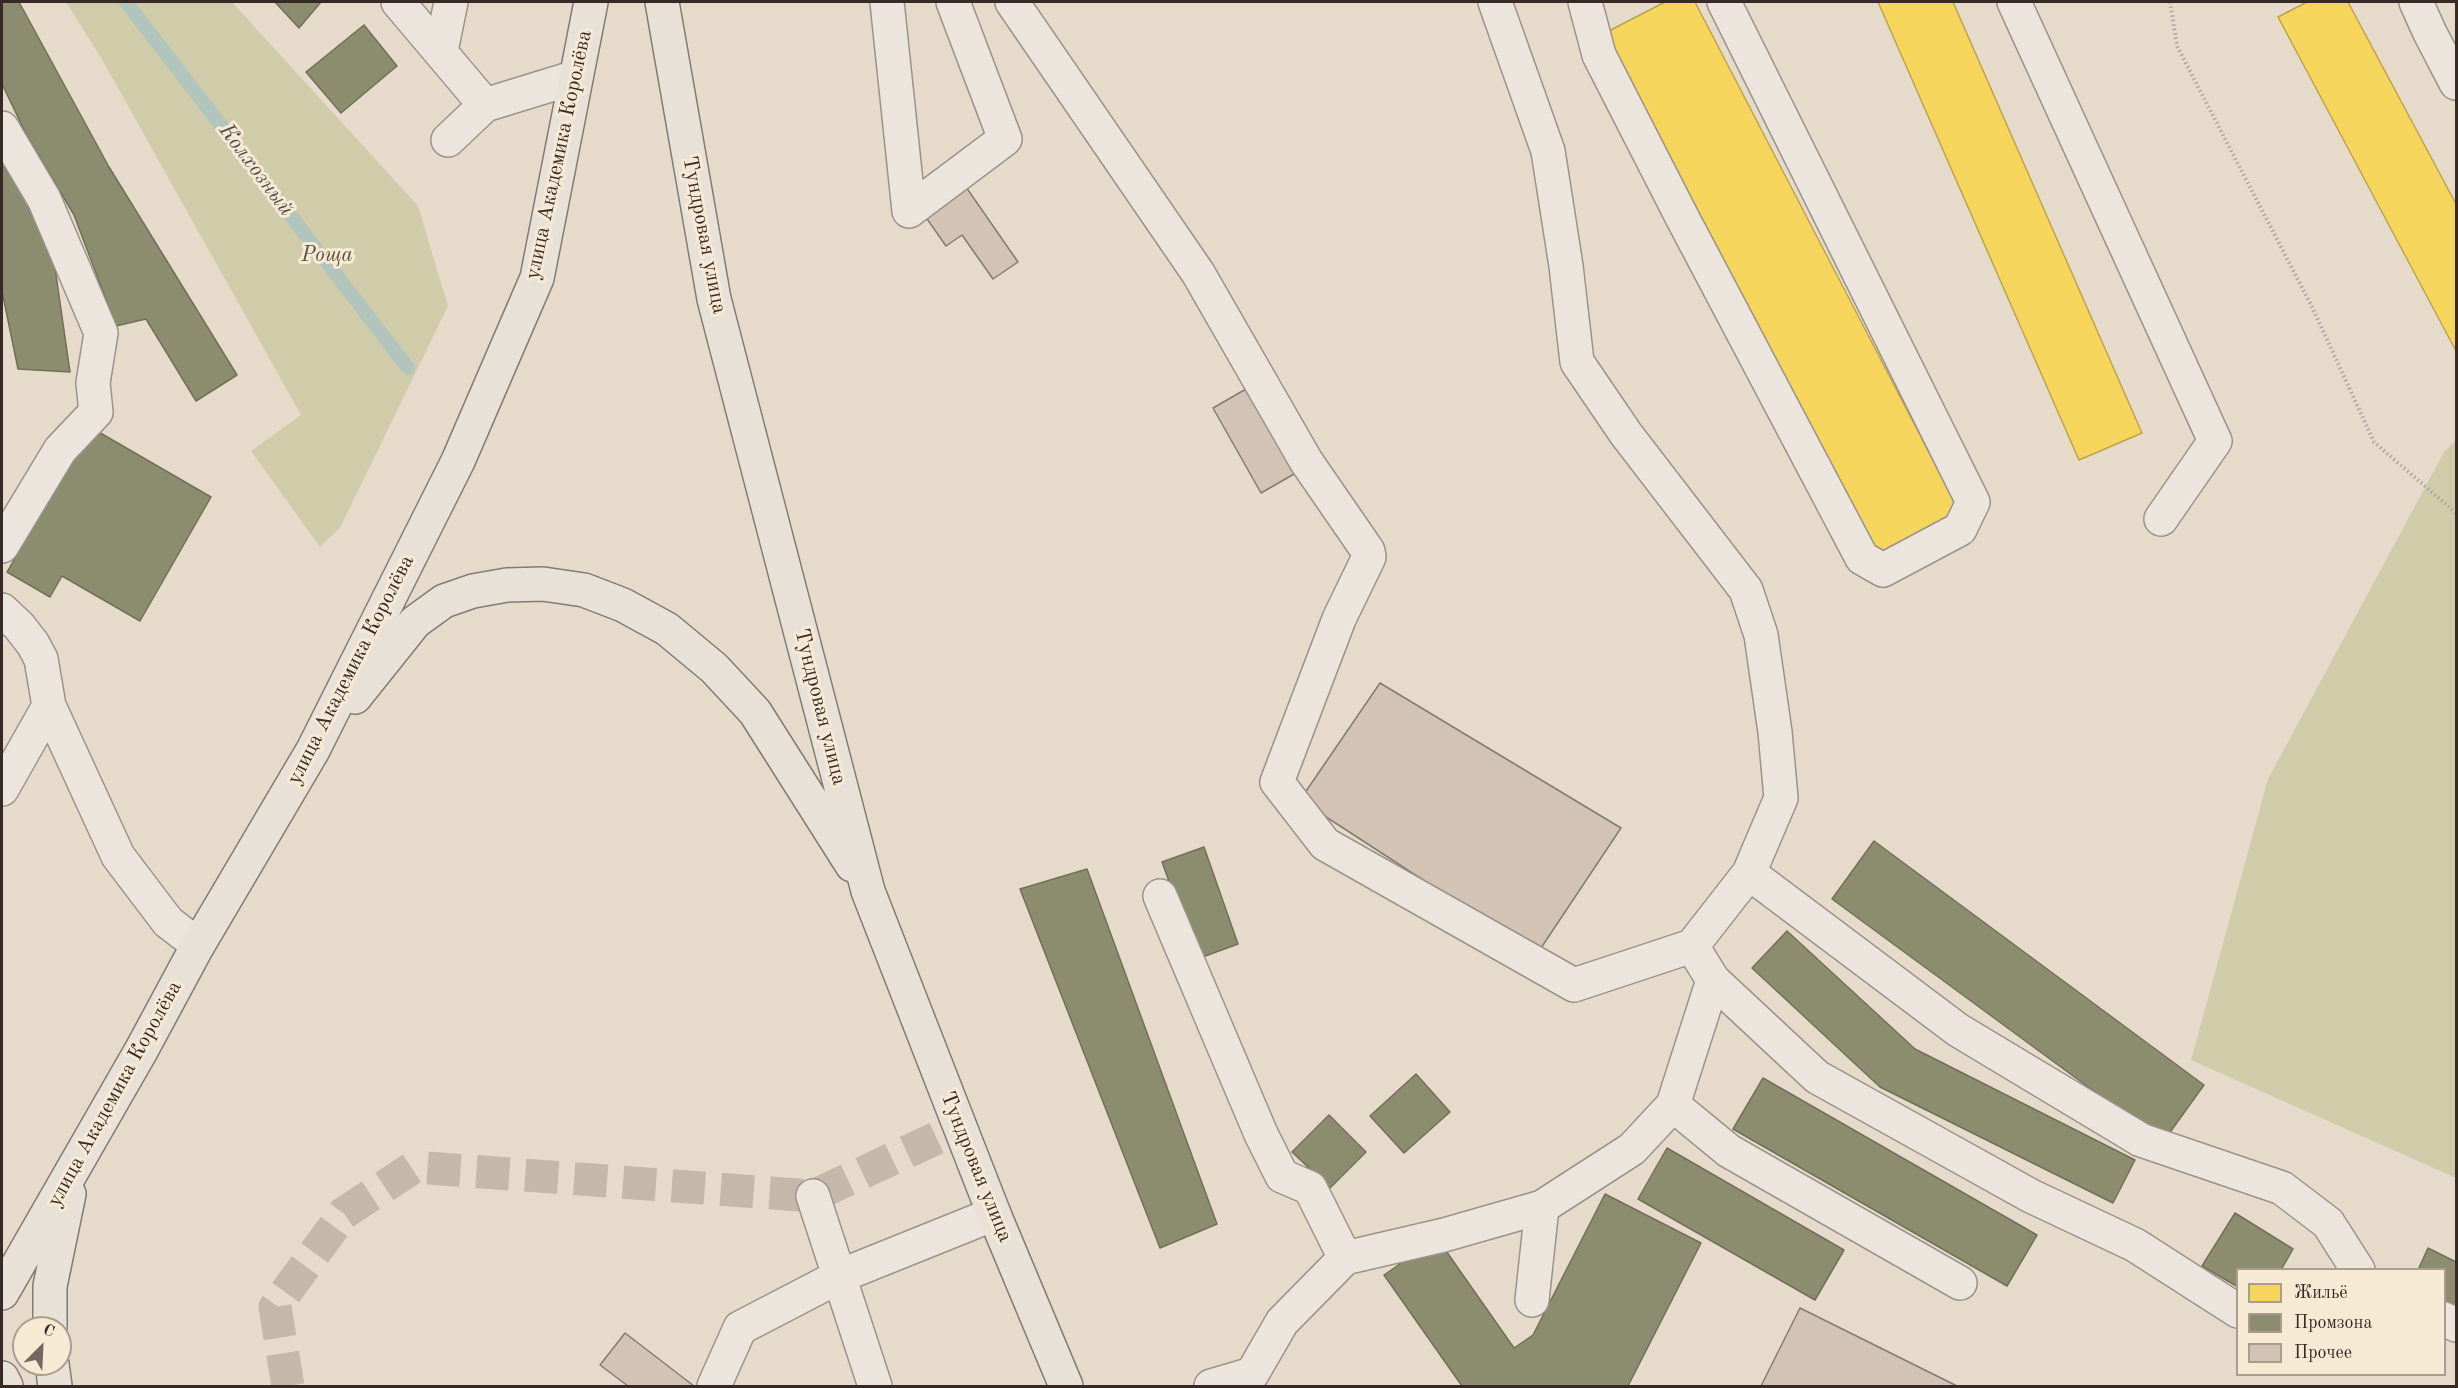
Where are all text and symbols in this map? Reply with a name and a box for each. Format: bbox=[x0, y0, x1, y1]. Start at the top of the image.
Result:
street label: улица Академика Королёва bbox=[520, 28, 598, 282]
water label: Колхозный bbox=[213, 119, 299, 221]
street label: Тундровая улица bbox=[676, 154, 732, 316]
park label: Роща bbox=[301, 242, 353, 268]
street label: улица Академика Королёва bbox=[282, 551, 420, 789]
street label: Тундровая улица bbox=[788, 626, 852, 788]
street label: улица Академика Королёва bbox=[42, 977, 188, 1211]
street label: Тундровая улица bbox=[934, 1088, 1018, 1246]
legend bbox=[2236, 1268, 2446, 1376]
text: Жильё bbox=[2294, 1284, 2348, 1302]
text: Промзона bbox=[2294, 1314, 2372, 1332]
north arrow bbox=[12, 1316, 72, 1376]
text: С bbox=[40, 1322, 57, 1341]
text: Прочее bbox=[2294, 1344, 2352, 1362]

